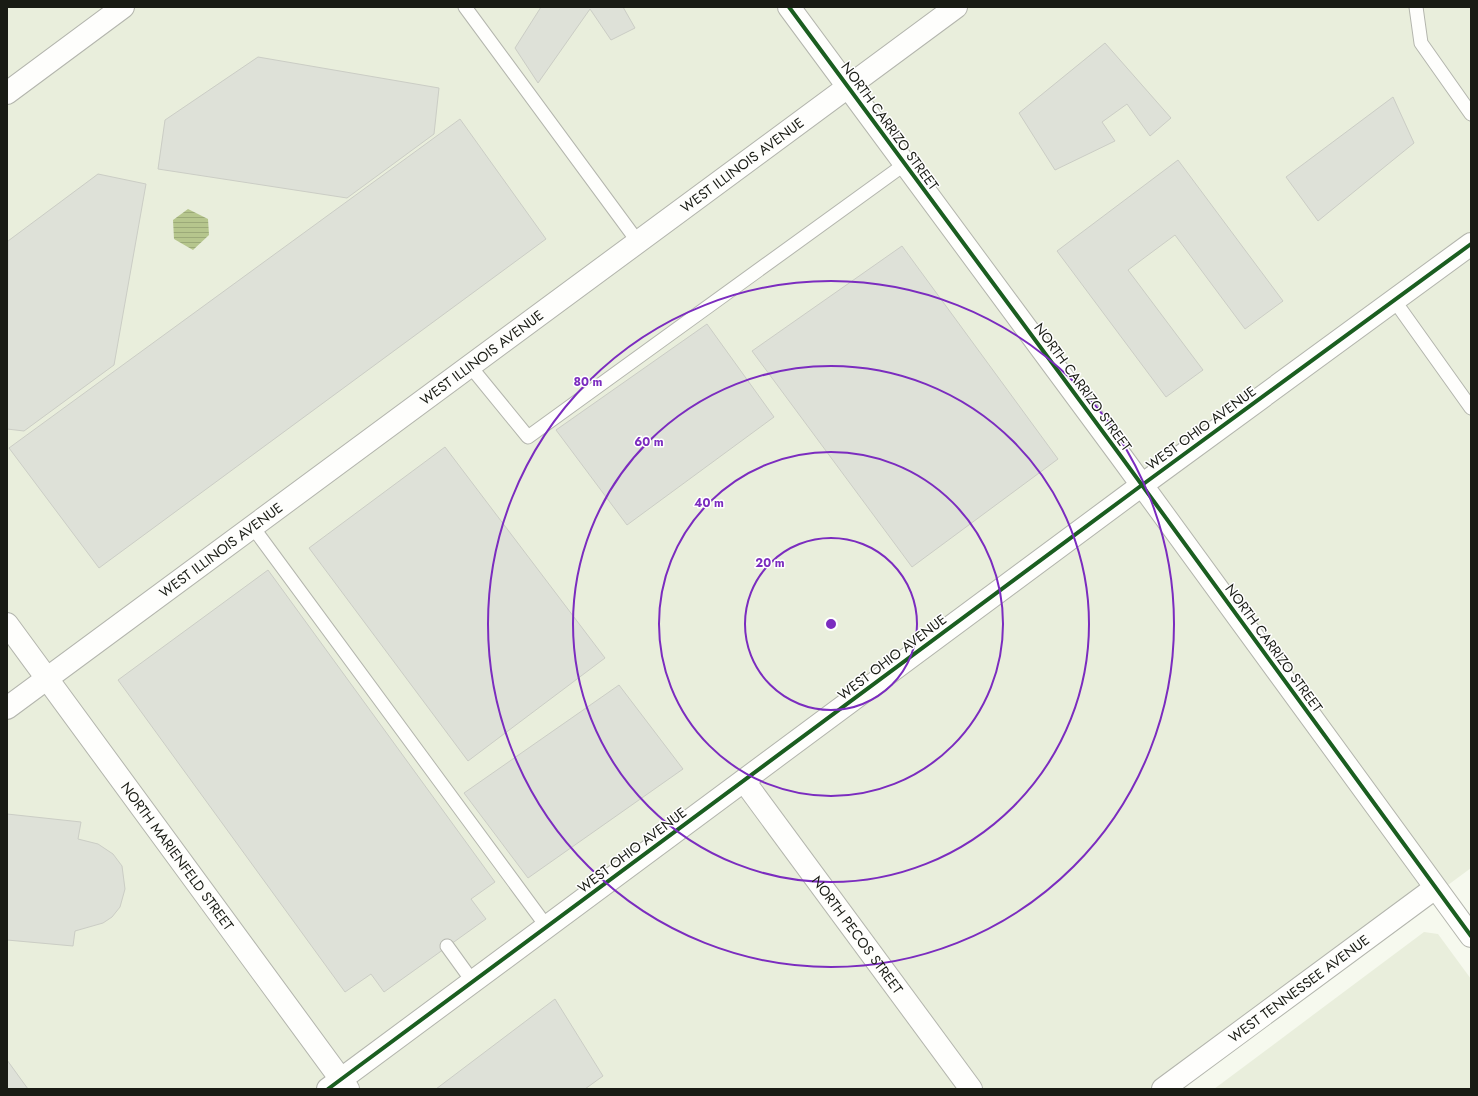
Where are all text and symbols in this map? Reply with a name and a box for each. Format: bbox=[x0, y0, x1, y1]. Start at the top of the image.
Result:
street label: NORTH CARRIZO STREET bbox=[837, 58, 944, 195]
street label: WEST ILLINOIS AVENUE bbox=[676, 113, 808, 217]
street label: WEST ILLINOIS AVENUE bbox=[416, 305, 547, 410]
street label: NORTH CARRIZO STREET bbox=[1030, 319, 1137, 456]
text: 80 m bbox=[574, 373, 603, 391]
street label: WEST OHIO AVENUE bbox=[1142, 381, 1260, 475]
text: 60 m bbox=[634, 433, 664, 451]
text: 40 m bbox=[694, 494, 724, 512]
street label: WEST ILLINOIS AVENUE bbox=[155, 498, 287, 602]
text: 20 m bbox=[755, 554, 785, 572]
street label: NORTH CARRIZO STREET bbox=[1221, 580, 1328, 717]
street label: WEST OHIO AVENUE bbox=[833, 609, 951, 705]
centre of rings bbox=[824, 617, 838, 631]
street label: NORTH MARIENFELD STREET bbox=[116, 778, 239, 935]
street label: WEST OHIO AVENUE bbox=[573, 802, 691, 898]
street label: NORTH PECOS STREET bbox=[807, 872, 908, 998]
street label: WEST TENNESSEE AVENUE bbox=[1224, 930, 1374, 1047]

